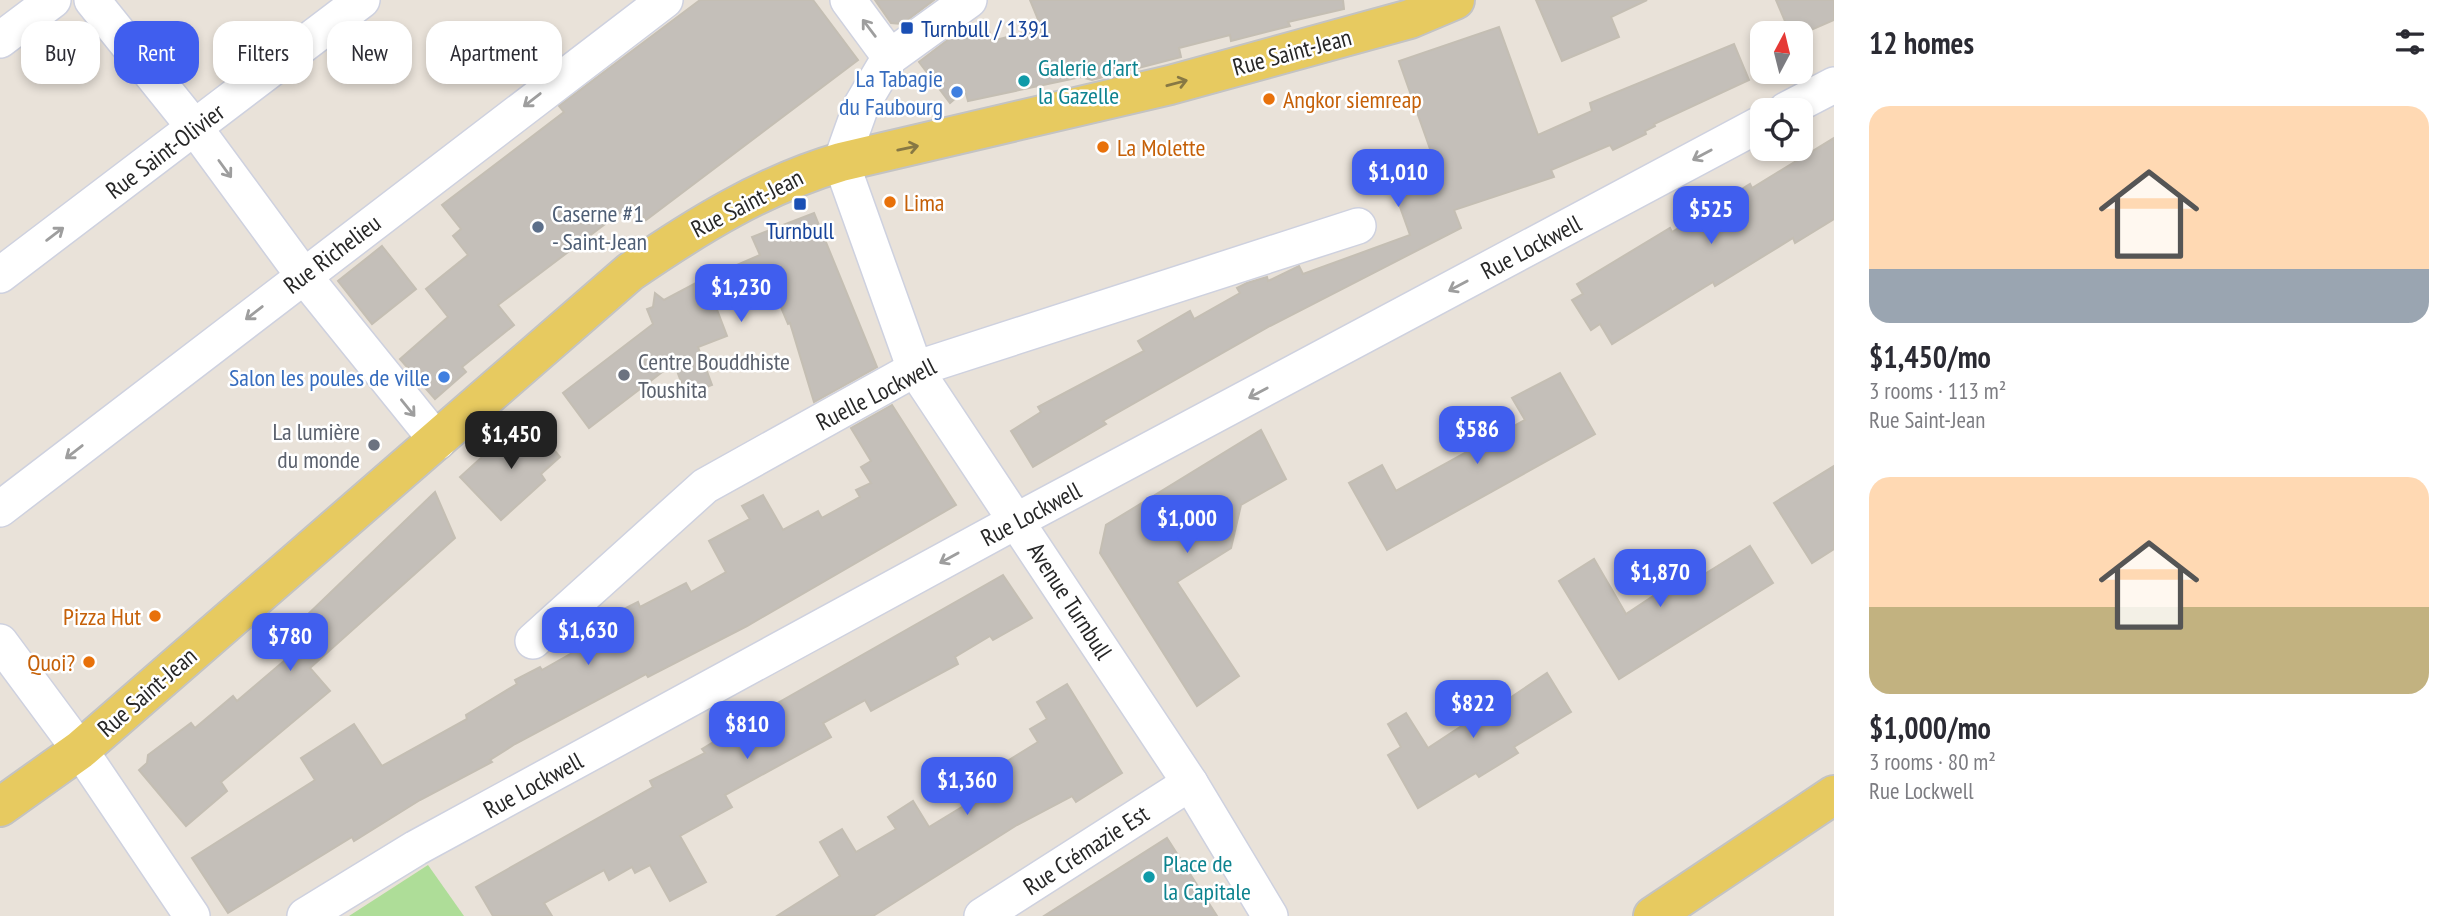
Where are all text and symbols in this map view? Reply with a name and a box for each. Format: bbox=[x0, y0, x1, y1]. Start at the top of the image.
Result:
place label: Turnbull / 1391 bbox=[921, 13, 1050, 44]
one-way arrow bbox=[862, 19, 877, 38]
marker: Turnbull / 1391 bbox=[899, 20, 915, 36]
chip: Buy bbox=[21, 21, 100, 84]
chip: Rent bbox=[114, 21, 199, 84]
chip: Filters bbox=[213, 21, 313, 84]
chip: New bbox=[327, 21, 412, 84]
chip: Apartment bbox=[426, 21, 562, 84]
street label: Rue Saint-Jean bbox=[1229, 21, 1355, 83]
north arrow bbox=[1750, 21, 1813, 84]
map controls bbox=[1750, 21, 1813, 161]
text: 12 homes bbox=[1869, 23, 1974, 62]
icon: filters bbox=[2391, 23, 2429, 61]
place label: Galerie d'art la Gazelle bbox=[1038, 52, 1139, 111]
place label: La Tabagie du Faubourg bbox=[839, 63, 943, 122]
marker: Galerie d'art la Gazelle bbox=[1016, 73, 1032, 89]
one-way arrow bbox=[1165, 76, 1187, 89]
marker: La Tabagie du Faubourg bbox=[949, 84, 965, 100]
place label: Angkor siemreap bbox=[1283, 84, 1422, 115]
marker: Angkor siemreap bbox=[1261, 91, 1277, 107]
one-way arrow bbox=[523, 93, 542, 108]
street label: Rue Saint-Olivier bbox=[100, 96, 231, 206]
button: locate bbox=[1750, 98, 1813, 161]
place label: La Molette bbox=[1117, 132, 1205, 163]
marker: La Molette bbox=[1095, 139, 1111, 155]
one-way arrow bbox=[896, 140, 919, 154]
one-way arrow bbox=[1692, 149, 1713, 162]
pin: $1,010 bbox=[1341, 150, 1455, 209]
icon: home bbox=[2086, 151, 2212, 277]
text: $1,010 bbox=[1368, 157, 1428, 186]
one-way arrow bbox=[218, 159, 232, 178]
street label: Rue Saint-Jean bbox=[686, 162, 808, 244]
place label: Lima bbox=[904, 187, 944, 218]
pin: $525 bbox=[1670, 187, 1752, 246]
marker: Lima bbox=[882, 194, 898, 210]
text: $525 bbox=[1689, 194, 1733, 223]
marker: Turnbull bbox=[792, 196, 808, 212]
place label: Caserne #1 - Saint-Jean bbox=[552, 198, 647, 257]
street label: Rue Richelieu bbox=[277, 207, 387, 301]
street label: Rue Lockwell bbox=[1476, 208, 1587, 286]
place label: Turnbull bbox=[766, 215, 835, 246]
marker: Caserne #1 - Saint-Jean bbox=[530, 219, 546, 235]
one-way arrow bbox=[45, 226, 63, 241]
pin: $1,230 bbox=[684, 264, 798, 324]
text: $1,230 bbox=[711, 272, 771, 301]
one-way arrow bbox=[1448, 279, 1469, 293]
one-way arrow bbox=[246, 305, 264, 320]
text: $1,450/mo bbox=[1869, 337, 1991, 376]
place label: Centre Bouddhiste Toushita bbox=[638, 346, 790, 405]
street label: Ruelle Lockwell bbox=[811, 350, 941, 437]
place label: Salon les poules de ville bbox=[229, 362, 430, 393]
marker: Centre Bouddhiste Toushita bbox=[616, 367, 632, 383]
marker: Salon les poules de ville bbox=[436, 369, 452, 385]
text: 3 rooms · 113 m² bbox=[1869, 376, 2006, 405]
one-way arrow bbox=[1248, 386, 1268, 400]
one-way arrow bbox=[401, 398, 416, 417]
text: Rue Saint-Jean bbox=[1869, 405, 1985, 434]
pin: $586 bbox=[1436, 406, 1518, 466]
pin: $1,450 bbox=[454, 412, 568, 471]
text: $586 bbox=[1455, 414, 1499, 443]
place label: La lumière du monde bbox=[272, 416, 360, 475]
text: $1,450 bbox=[481, 419, 541, 448]
marker: La lumière du monde bbox=[366, 437, 382, 453]
one-way arrow bbox=[66, 444, 84, 459]
street label: Rue Lockwell bbox=[976, 475, 1087, 553]
pin: $1,000 bbox=[1130, 496, 1244, 555]
text: $1,000 bbox=[1157, 503, 1217, 532]
icon: home bbox=[2086, 522, 2212, 648]
street label: Avenue Turnbull bbox=[1021, 537, 1120, 666]
pin: $1,870 bbox=[1603, 550, 1717, 609]
one-way arrow bbox=[939, 552, 960, 565]
text: $1,870 bbox=[1630, 557, 1690, 586]
place label: Pizza Hut bbox=[63, 601, 141, 632]
marker: Pizza Hut bbox=[147, 608, 163, 624]
pin: $1,630 bbox=[531, 608, 645, 667]
pin: $780 bbox=[249, 614, 331, 673]
text: $1,630 bbox=[558, 615, 618, 644]
text: $780 bbox=[268, 621, 312, 650]
street label: Rue Saint-Jean bbox=[91, 640, 203, 744]
place label: Quoi? bbox=[27, 647, 75, 678]
marker: Quoi? bbox=[81, 654, 97, 670]
pin: $822 bbox=[1432, 680, 1514, 740]
text: $822 bbox=[1451, 688, 1495, 717]
pin: $810 bbox=[706, 702, 788, 761]
text: $1,000/mo bbox=[1869, 708, 1991, 747]
text: $810 bbox=[725, 709, 769, 738]
street label: Rue Lockwell bbox=[478, 745, 589, 825]
text: 3 rooms · 80 m² bbox=[1869, 747, 1996, 776]
pin: $1,360 bbox=[910, 758, 1024, 817]
text: $1,360 bbox=[937, 765, 997, 794]
text: Rue Lockwell bbox=[1869, 776, 1974, 805]
street label: Rue Crémazie Est bbox=[1018, 798, 1155, 902]
place label: Place de la Capitale bbox=[1163, 848, 1251, 907]
marker: Place de la Capitale bbox=[1141, 869, 1157, 885]

